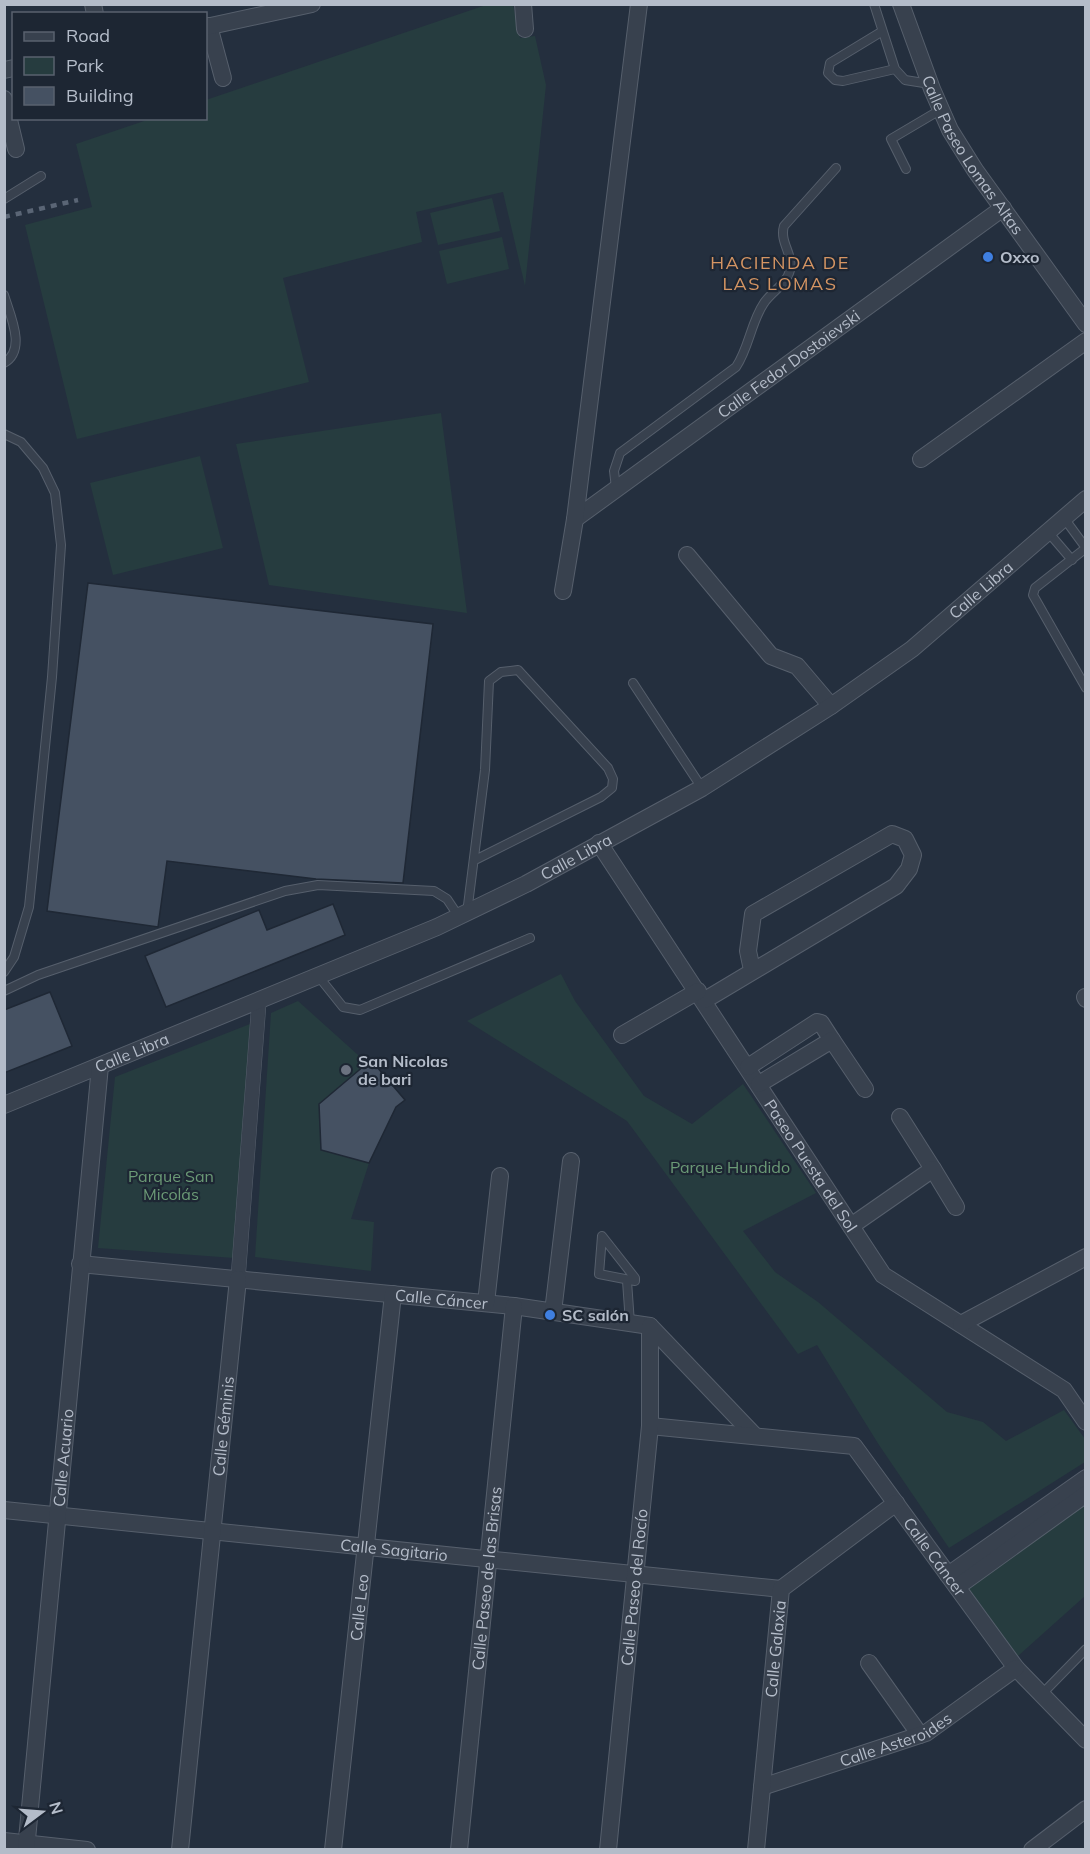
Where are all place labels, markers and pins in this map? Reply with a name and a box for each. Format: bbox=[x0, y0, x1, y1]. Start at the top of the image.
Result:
place label: Oxxo bbox=[1000, 247, 1039, 267]
marker: Oxxo bbox=[981, 250, 995, 264]
place label: San Nicolas de bari bbox=[358, 1051, 448, 1089]
marker: San Nicolas de bari bbox=[339, 1063, 353, 1077]
place label: SC salón bbox=[562, 1305, 629, 1325]
marker: SC salón bbox=[543, 1308, 557, 1322]

